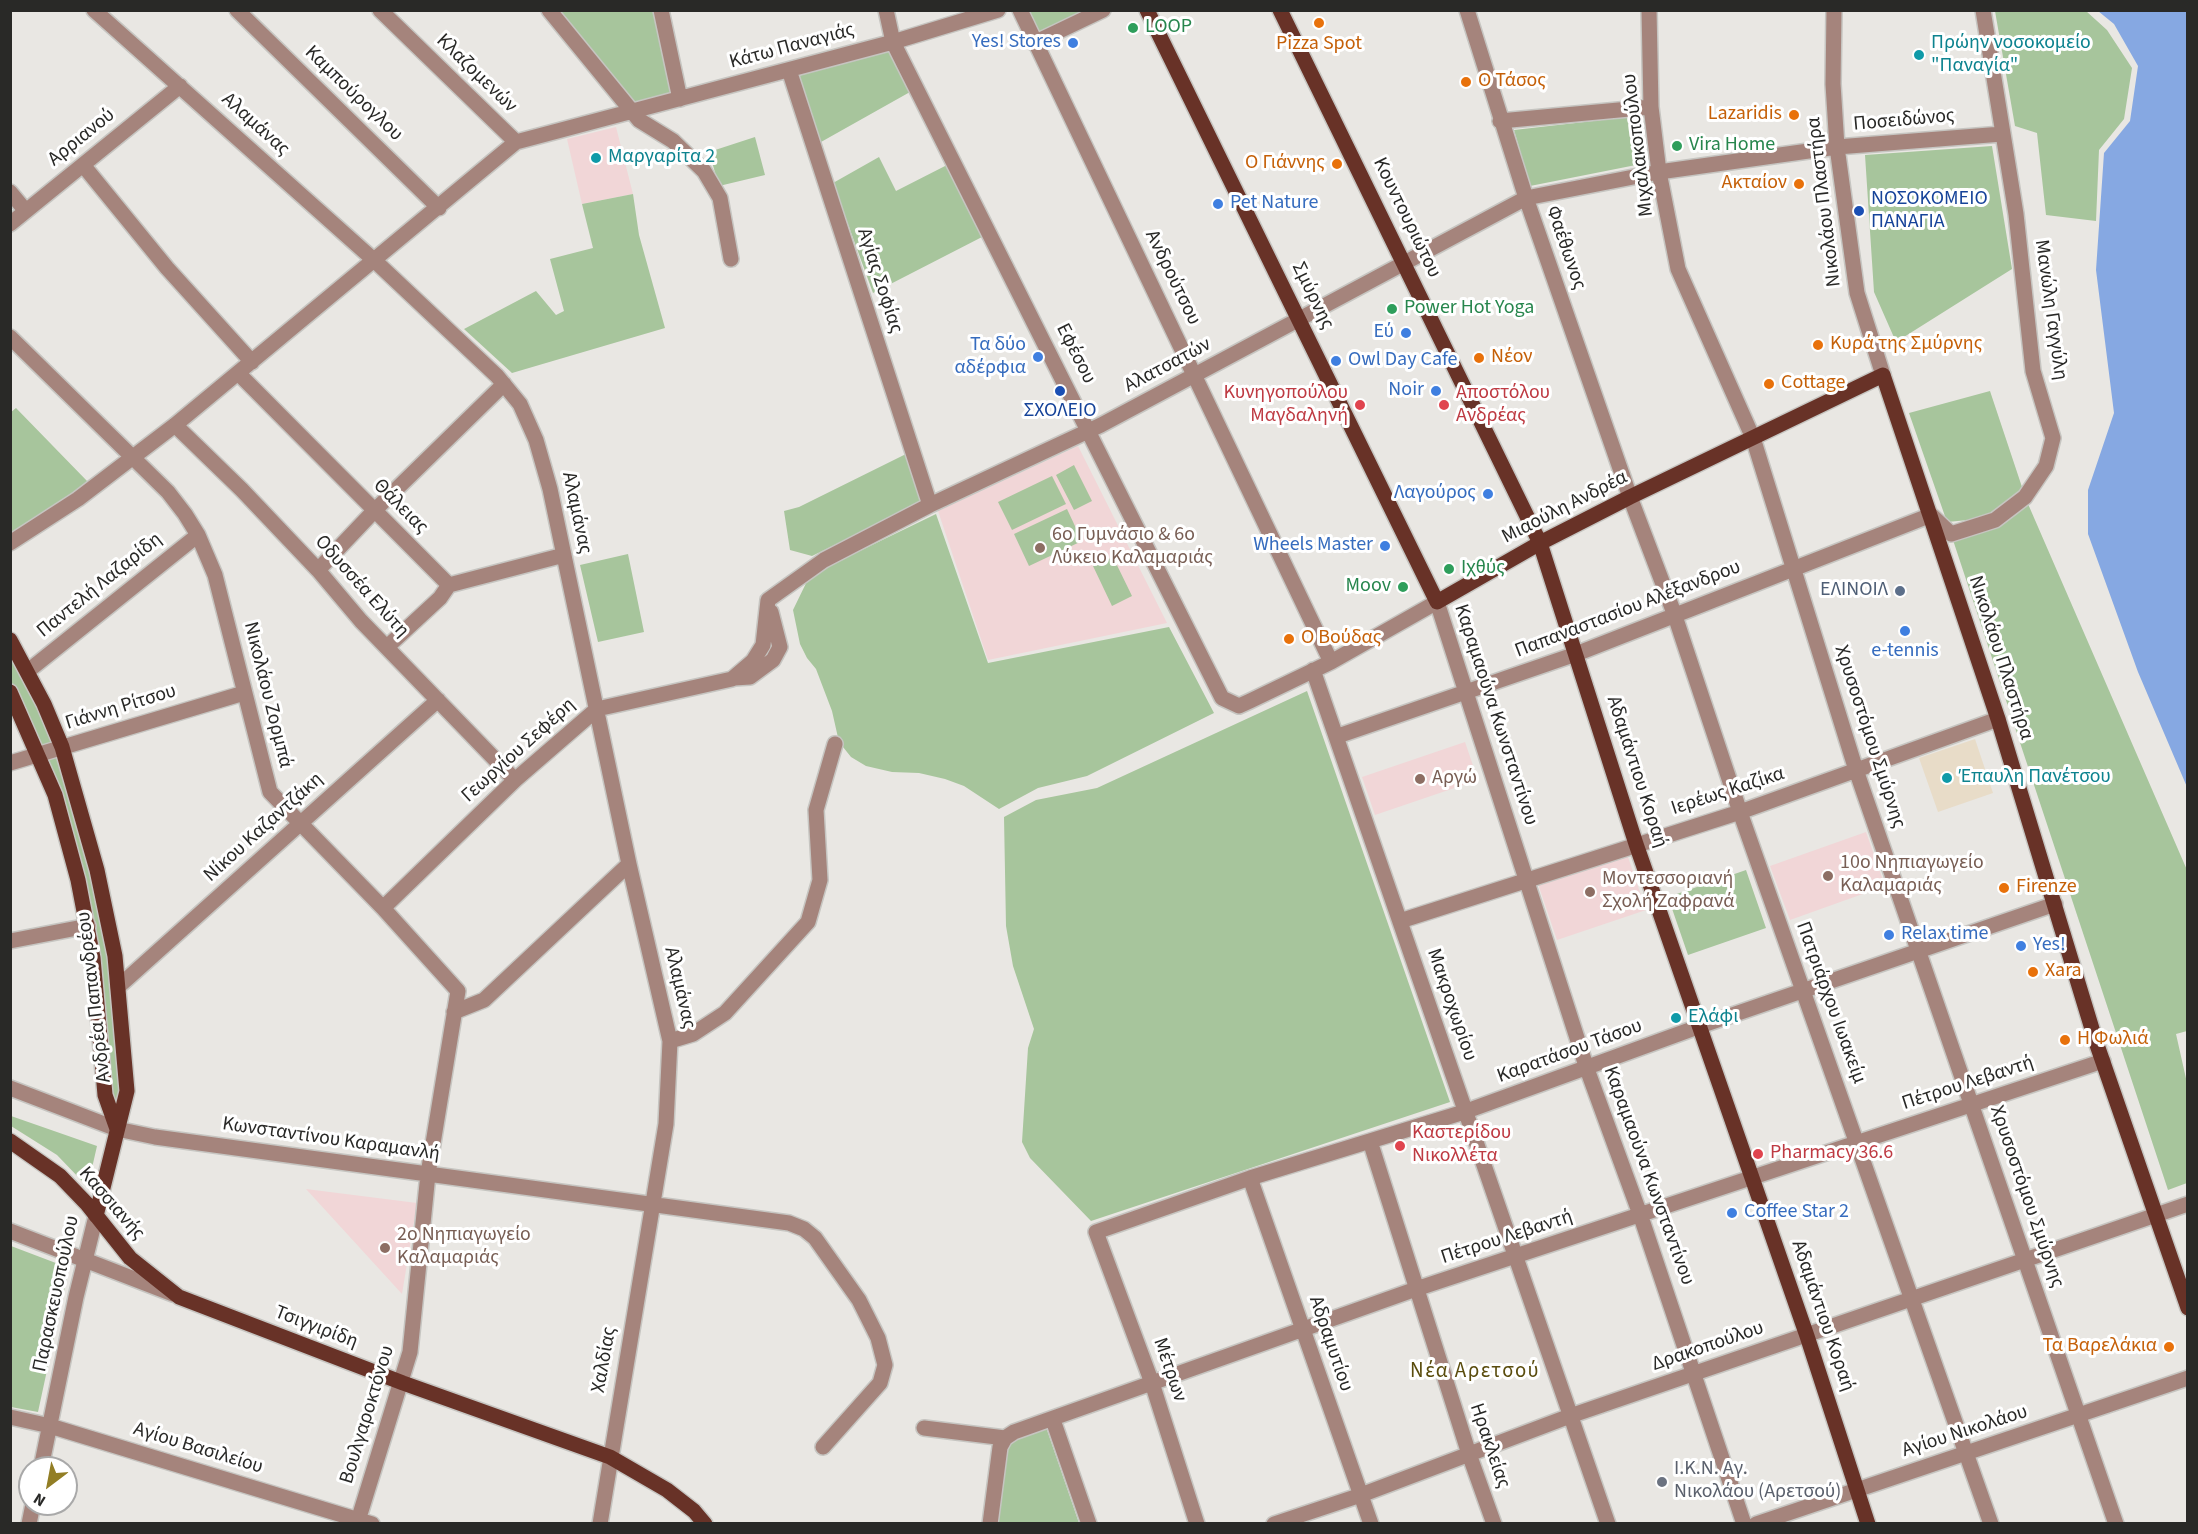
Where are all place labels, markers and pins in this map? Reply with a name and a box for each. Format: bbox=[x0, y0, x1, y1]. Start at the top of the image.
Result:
place label: LOOP bbox=[1145, 16, 1192, 40]
marker: Pizza Spot bbox=[1312, 16, 1326, 30]
marker: LOOP bbox=[1126, 21, 1140, 35]
place label: Yes! Stores bbox=[972, 31, 1061, 55]
place label: Πρώην νοσοκομείο "Παναγία" bbox=[1931, 32, 2091, 79]
place label: Pizza Spot bbox=[1276, 33, 1362, 57]
marker: Yes! Stores bbox=[1066, 36, 1080, 50]
marker: Πρώην νοσοκομείο "Παναγία" bbox=[1912, 48, 1926, 62]
place label: Ο Τάσος bbox=[1478, 70, 1546, 94]
marker: Ο Τάσος bbox=[1459, 75, 1473, 89]
place label: Lazaridis bbox=[1708, 103, 1782, 127]
marker: Lazaridis bbox=[1787, 108, 1801, 122]
place label: Vira Home bbox=[1689, 134, 1775, 158]
marker: Vira Home bbox=[1670, 139, 1684, 153]
place label: Μαργαρίτα 2 bbox=[608, 146, 715, 170]
marker: Μαργαρίτα 2 bbox=[589, 151, 603, 165]
place label: Ο Γιάννης bbox=[1245, 152, 1325, 176]
marker: Ο Γιάννης bbox=[1330, 157, 1344, 171]
place label: Ακταίον bbox=[1722, 172, 1787, 196]
marker: Ακταίον bbox=[1792, 177, 1806, 191]
place label: ΝΟΣΟΚΟΜΕΙΟ ΠΑΝΑΓΙΑ bbox=[1871, 188, 1988, 235]
place label: Pet Nature bbox=[1230, 192, 1318, 216]
marker: Pet Nature bbox=[1211, 197, 1225, 211]
marker: ΝΟΣΟΚΟΜΕΙΟ ΠΑΝΑΓΙΑ bbox=[1852, 204, 1866, 218]
place label: Power Hot Yoga bbox=[1404, 297, 1534, 321]
marker: Power Hot Yoga bbox=[1385, 302, 1399, 316]
place label: Εύ bbox=[1374, 321, 1394, 345]
marker: Εύ bbox=[1399, 326, 1413, 340]
place label: Κυρά της Σμύρνης bbox=[1830, 333, 1982, 357]
place label: Τα δύο αδέρφια bbox=[954, 334, 1026, 381]
marker: Κυρά της Σμύρνης bbox=[1811, 338, 1825, 352]
place label: Νέον bbox=[1491, 346, 1532, 370]
place label: Owl Day Cafe bbox=[1348, 349, 1458, 373]
marker: Τα δύο αδέρφια bbox=[1031, 350, 1045, 364]
marker: Νέον bbox=[1472, 351, 1486, 365]
marker: Owl Day Cafe bbox=[1329, 354, 1343, 368]
place label: Cottage bbox=[1781, 372, 1845, 396]
marker: Cottage bbox=[1762, 377, 1776, 391]
place label: Noir bbox=[1388, 379, 1424, 403]
place label: Κυνηγοπούλου Μαγδαληνή bbox=[1223, 382, 1348, 429]
place label: Αποστόλου Ανδρέας bbox=[1456, 382, 1550, 429]
marker: ΣΧΟΛΕΙΟ bbox=[1053, 384, 1067, 398]
marker: Noir bbox=[1429, 384, 1443, 398]
marker: Κυνηγοπούλου Μαγδαληνή bbox=[1353, 398, 1367, 412]
marker: Αποστόλου Ανδρέας bbox=[1437, 398, 1451, 412]
place label: ΣΧΟΛΕΙΟ bbox=[1023, 400, 1097, 424]
place label: Λαγούρος bbox=[1394, 482, 1476, 506]
marker: Λαγούρος bbox=[1481, 487, 1495, 501]
place label: 6ο Γυμνάσιο & 6ο Λύκειο Καλαμαριάς bbox=[1052, 524, 1213, 571]
place label: Wheels Master bbox=[1253, 534, 1373, 558]
marker: Wheels Master bbox=[1378, 539, 1392, 553]
marker: 6ο Γυμνάσιο & 6ο Λύκειο Καλαμαριάς bbox=[1033, 541, 1047, 555]
place label: Ιχθύς bbox=[1461, 557, 1505, 581]
marker: Ιχθύς bbox=[1442, 562, 1456, 576]
place label: Moov bbox=[1346, 575, 1391, 599]
place label: ΕΛΙΝΟΙΛ bbox=[1820, 579, 1888, 603]
marker: Moov bbox=[1396, 580, 1410, 594]
marker: ΕΛΙΝΟΙΛ bbox=[1893, 584, 1907, 598]
marker: e-tennis bbox=[1898, 624, 1912, 638]
place label: Ο Βούδας bbox=[1301, 627, 1381, 651]
marker: Ο Βούδας bbox=[1282, 632, 1296, 646]
place label: e-tennis bbox=[1871, 640, 1939, 664]
place label: Έπαυλη Πανέτσου bbox=[1959, 766, 2111, 790]
place label: Αργώ bbox=[1432, 767, 1477, 791]
marker: Έπαυλη Πανέτσου bbox=[1940, 771, 1954, 785]
marker: Αργώ bbox=[1413, 772, 1427, 786]
place label: 10ο Νηπιαγωγείο Καλαμαριάς bbox=[1840, 852, 1984, 899]
place label: Μοντεσσοριανή Σχολή Ζαφρανά bbox=[1602, 868, 1734, 915]
marker: 10ο Νηπιαγωγείο Καλαμαριάς bbox=[1821, 869, 1835, 883]
place label: Firenze bbox=[2016, 876, 2077, 900]
marker: Firenze bbox=[1997, 881, 2011, 895]
marker: Μοντεσσοριανή Σχολή Ζαφρανά bbox=[1583, 885, 1597, 899]
place label: Relax time bbox=[1901, 923, 1988, 947]
marker: Relax time bbox=[1882, 928, 1896, 942]
place label: Yes! bbox=[2033, 934, 2066, 958]
marker: Yes! bbox=[2014, 939, 2028, 953]
place label: Xara bbox=[2045, 960, 2082, 984]
marker: Xara bbox=[2026, 965, 2040, 979]
place label: Ελάφι bbox=[1688, 1006, 1738, 1030]
marker: Ελάφι bbox=[1669, 1011, 1683, 1025]
place label: Η Φωλιά bbox=[2077, 1028, 2148, 1052]
marker: Η Φωλιά bbox=[2058, 1033, 2072, 1047]
place label: Καστερίδου Νικολλέτα bbox=[1412, 1122, 1511, 1169]
marker: Καστερίδου Νικολλέτα bbox=[1393, 1139, 1407, 1153]
place label: Pharmacy 36.6 bbox=[1770, 1142, 1893, 1166]
marker: Pharmacy 36.6 bbox=[1751, 1147, 1765, 1161]
place label: Coffee Star 2 bbox=[1744, 1201, 1849, 1225]
marker: Coffee Star 2 bbox=[1725, 1206, 1739, 1220]
place label: 2ο Νηπιαγωγείο Καλαμαριάς bbox=[397, 1224, 531, 1271]
marker: 2ο Νηπιαγωγείο Καλαμαριάς bbox=[378, 1241, 392, 1255]
place label: Τα Βαρελάκια bbox=[2042, 1335, 2157, 1359]
marker: Τα Βαρελάκια bbox=[2162, 1340, 2176, 1354]
place label: Ι.Κ.Ν. Αγ. Νικολάου (Αρετσού) bbox=[1674, 1458, 1841, 1505]
marker: Ι.Κ.Ν. Αγ. Νικολάου (Αρετσού) bbox=[1655, 1475, 1669, 1489]

